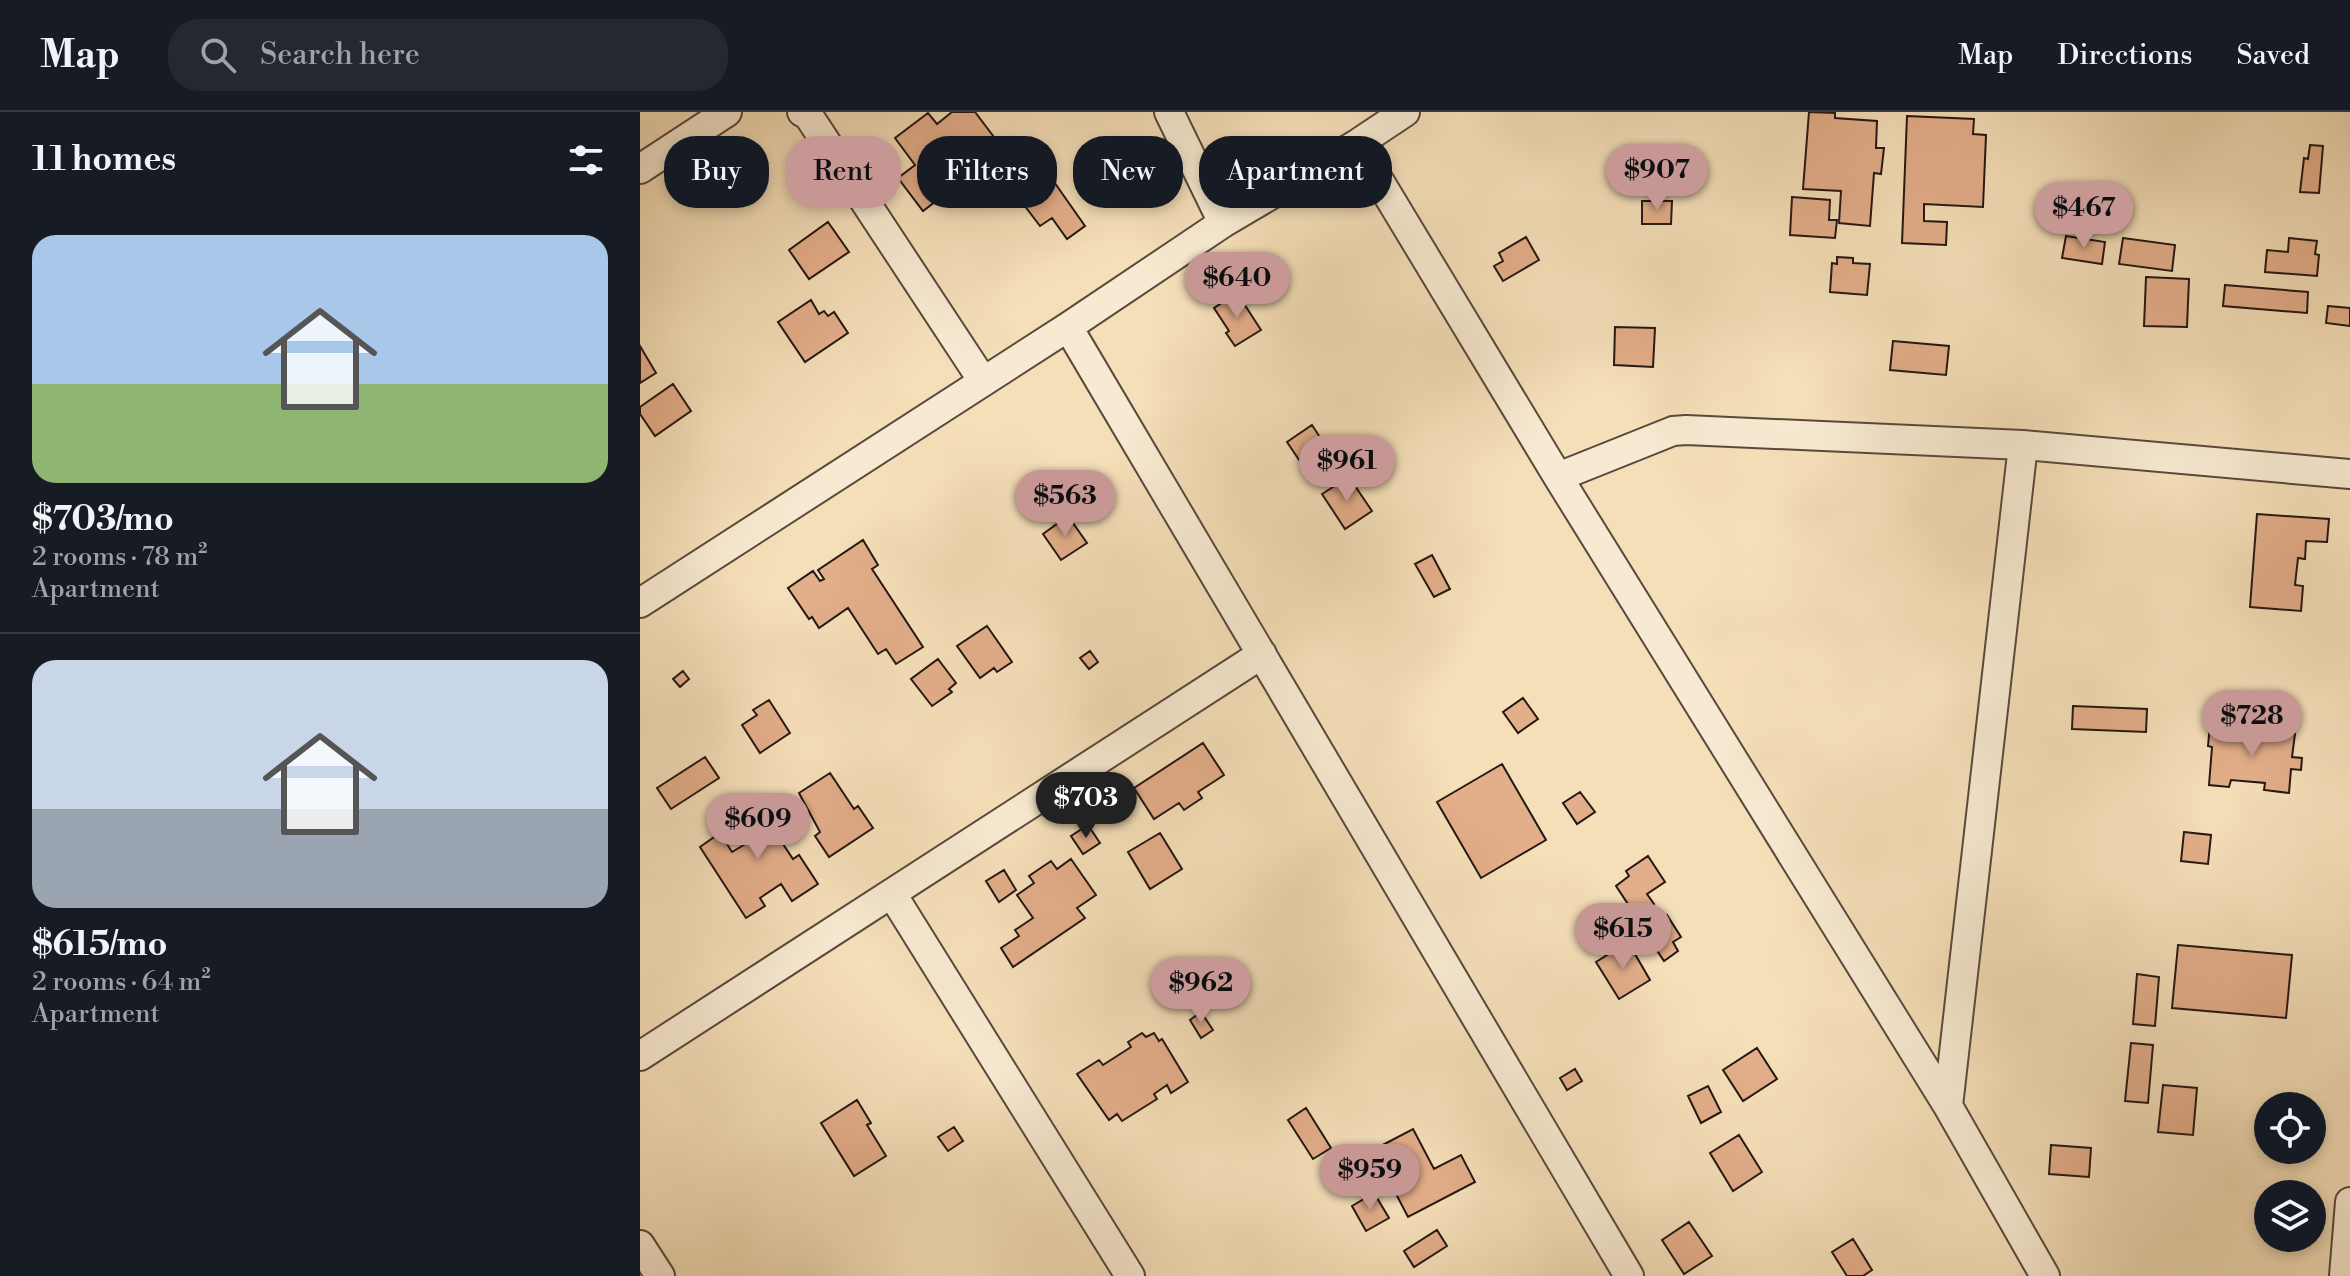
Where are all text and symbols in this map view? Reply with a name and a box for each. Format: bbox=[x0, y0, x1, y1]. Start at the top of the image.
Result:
search box bbox=[168, 19, 728, 91]
text: Map bbox=[40, 32, 120, 79]
icon: search bbox=[196, 33, 240, 77]
text: Search here bbox=[260, 36, 420, 74]
text: Map bbox=[1958, 38, 2013, 73]
text: Directions bbox=[2057, 38, 2192, 73]
text: Saved bbox=[2236, 38, 2310, 73]
chip: Buy bbox=[664, 136, 769, 208]
chip: Rent bbox=[785, 136, 901, 208]
chip: Filters bbox=[917, 136, 1057, 208]
chip: New bbox=[1073, 136, 1183, 208]
chip: Apartment bbox=[1199, 136, 1392, 208]
icon: filters bbox=[564, 138, 608, 182]
text: 11 homes bbox=[32, 139, 176, 181]
pin: $907 bbox=[1610, 144, 1704, 212]
text: $907 bbox=[1624, 154, 1690, 186]
pin: $467 bbox=[2037, 182, 2131, 250]
text: $467 bbox=[2052, 192, 2116, 224]
pin: $640 bbox=[1190, 252, 1284, 320]
text: $640 bbox=[1203, 262, 1271, 294]
icon: home bbox=[248, 287, 392, 431]
pin: $961 bbox=[1300, 435, 1394, 503]
text: $961 bbox=[1317, 445, 1377, 477]
pin: $563 bbox=[1018, 470, 1112, 538]
text: $563 bbox=[1033, 480, 1097, 512]
text: $703/mo bbox=[32, 499, 174, 541]
text: 2 rooms · 78 m² bbox=[32, 541, 207, 573]
text: Apartment bbox=[32, 573, 160, 605]
pin: $728 bbox=[2205, 690, 2299, 758]
text: $728 bbox=[2220, 700, 2284, 732]
icon: home bbox=[248, 712, 392, 856]
pin: $703 bbox=[1039, 772, 1133, 840]
text: $703 bbox=[1054, 782, 1118, 814]
pin: $609 bbox=[711, 793, 805, 861]
text: $609 bbox=[724, 803, 792, 835]
pin: $615 bbox=[1576, 903, 1670, 971]
text: $615 bbox=[1593, 913, 1653, 945]
text: $615/mo bbox=[32, 924, 168, 966]
pin: $962 bbox=[1154, 957, 1248, 1025]
text: 2 rooms · 64 m² bbox=[32, 966, 211, 998]
text: $962 bbox=[1169, 967, 1233, 999]
text: Apartment bbox=[32, 998, 160, 1030]
map controls bbox=[2254, 1092, 2326, 1252]
button: locate bbox=[2254, 1092, 2326, 1164]
pin: $959 bbox=[1323, 1144, 1417, 1212]
text: $959 bbox=[1338, 1154, 1402, 1186]
button: layers bbox=[2254, 1180, 2326, 1252]

